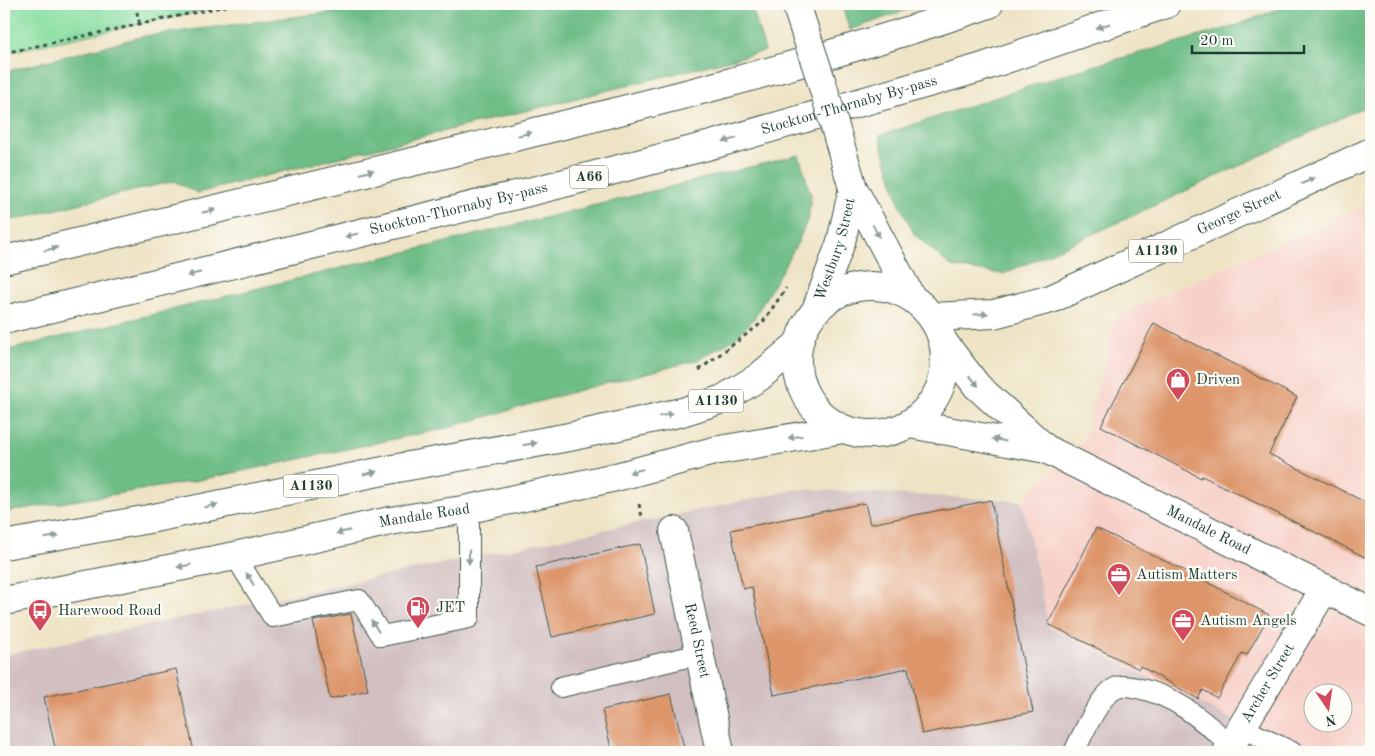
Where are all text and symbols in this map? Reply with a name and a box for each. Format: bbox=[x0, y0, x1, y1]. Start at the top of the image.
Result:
one-way arrow bbox=[1095, 22, 1110, 30]
scale bar bbox=[1192, 22, 1305, 54]
text: 20 m bbox=[1200, 34, 1234, 49]
street label: Stockton-Thornaby By-pass bbox=[759, 73, 939, 138]
one-way arrow bbox=[518, 130, 533, 138]
one-way arrow bbox=[723, 136, 738, 144]
road number: A66 bbox=[570, 166, 608, 188]
one-way arrow bbox=[360, 168, 375, 176]
one-way arrow bbox=[1301, 176, 1315, 184]
street label: Stockton-Thornaby By-pass bbox=[368, 180, 549, 238]
street label: George Street bbox=[1195, 187, 1283, 238]
street label: Westbury Street bbox=[813, 196, 858, 303]
one-way arrow bbox=[202, 207, 217, 215]
one-way arrow bbox=[871, 224, 880, 238]
one-way arrow bbox=[345, 231, 360, 239]
road number: A1130 bbox=[1128, 240, 1184, 262]
one-way arrow bbox=[44, 245, 59, 253]
one-way arrow bbox=[187, 270, 202, 278]
one-way arrow bbox=[973, 310, 989, 318]
shop icon: Driven bbox=[1165, 367, 1191, 401]
place label: Driven bbox=[1196, 373, 1240, 388]
one-way arrow bbox=[968, 375, 980, 387]
road number: A1130 bbox=[688, 390, 744, 412]
one-way arrow bbox=[659, 411, 674, 419]
one-way arrow bbox=[787, 434, 803, 442]
one-way arrow bbox=[991, 436, 1006, 444]
one-way arrow bbox=[523, 440, 539, 448]
one-way arrow bbox=[629, 467, 644, 475]
one-way arrow bbox=[363, 469, 379, 477]
road number: A1130 bbox=[284, 474, 338, 498]
street label: Mandale Road bbox=[377, 501, 471, 531]
one-way arrow bbox=[204, 502, 219, 510]
street label: Mandale Road bbox=[1164, 503, 1253, 558]
one-way arrow bbox=[334, 528, 350, 536]
one-way arrow bbox=[44, 532, 60, 540]
one-way arrow bbox=[465, 550, 473, 566]
one-way arrow bbox=[176, 562, 192, 570]
office icon: Autism Matters bbox=[1106, 562, 1132, 596]
place label: Autism Matters bbox=[1136, 568, 1237, 583]
one-way arrow bbox=[245, 573, 254, 586]
fuel station icon: JET bbox=[405, 595, 431, 629]
bus stop icon: Harewood Road bbox=[27, 598, 53, 632]
place label: JET bbox=[436, 601, 465, 616]
street label: Reed Street bbox=[682, 602, 712, 680]
place label: Harewood Road bbox=[58, 604, 162, 619]
office icon: Autism Angels bbox=[1170, 608, 1196, 642]
place label: Autism Angels bbox=[1200, 614, 1297, 629]
one-way arrow bbox=[370, 619, 380, 633]
street label: Archer Street bbox=[1239, 641, 1297, 726]
north arrow bbox=[1302, 684, 1352, 734]
text: N bbox=[1324, 712, 1337, 728]

